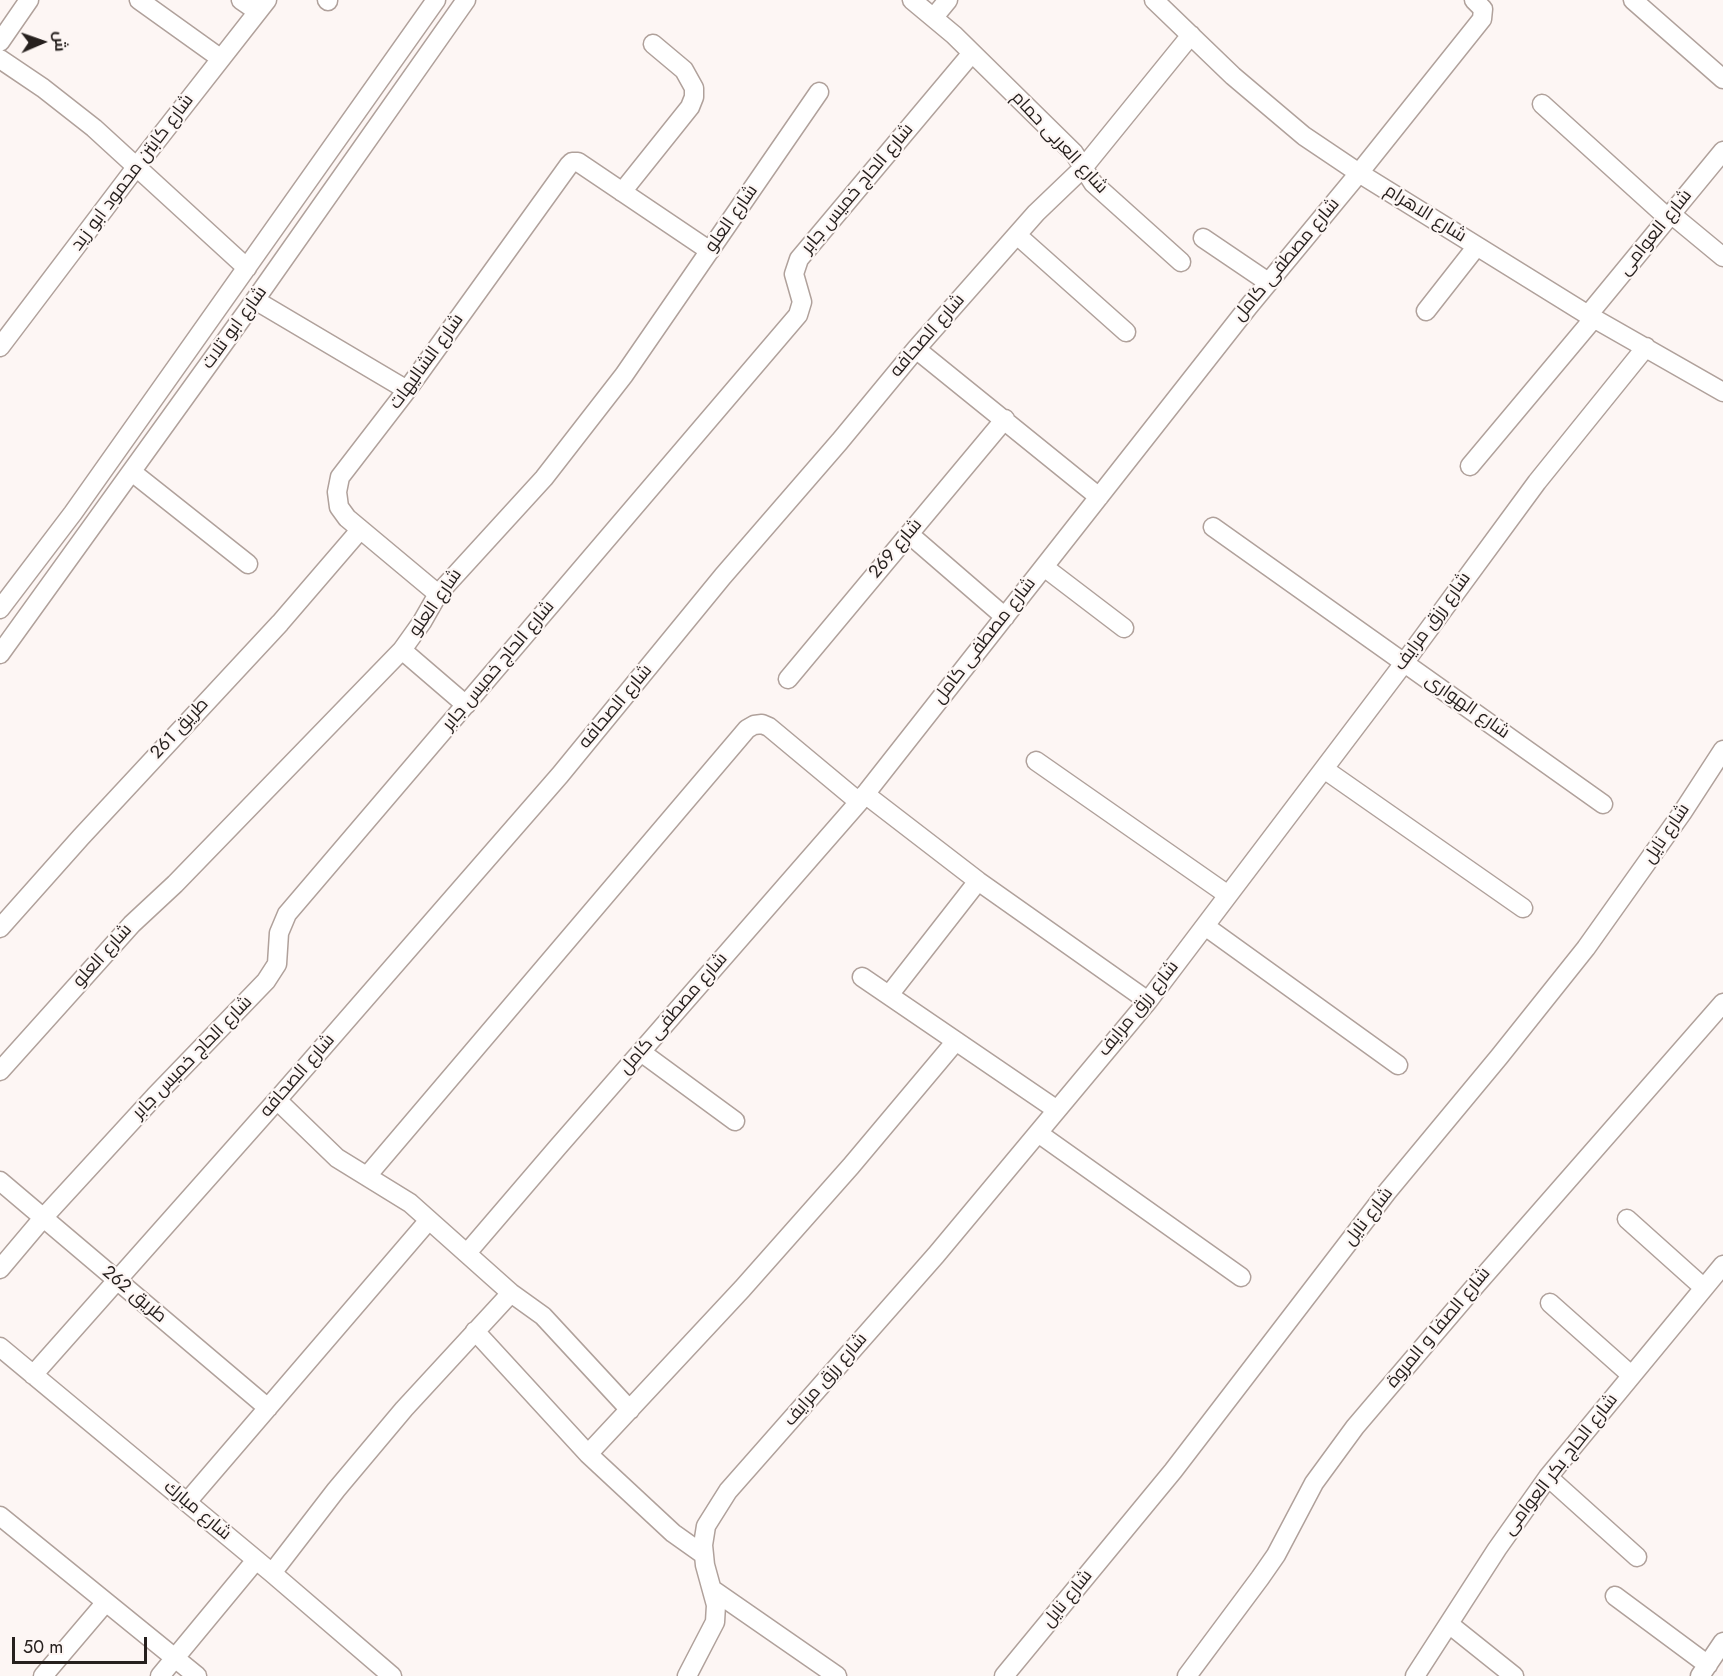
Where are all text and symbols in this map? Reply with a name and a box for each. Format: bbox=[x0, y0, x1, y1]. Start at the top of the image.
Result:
north arrow bbox=[12, 12, 72, 72]
text: ش bbox=[49, 31, 72, 52]
street label: شارع العربى حمام bbox=[1006, 87, 1112, 199]
street label: شارع كابتن محمود ابو زيد bbox=[67, 91, 199, 255]
street label: شارع الحاج خميس جابر bbox=[797, 120, 919, 258]
street label: شارع الاهرام bbox=[1380, 180, 1470, 248]
street label: شارع العلو bbox=[701, 181, 763, 257]
street label: شارع العوامى bbox=[1615, 186, 1697, 280]
street label: شارع مصطفى كامل bbox=[1229, 194, 1345, 326]
street label: شارع ابو تلات bbox=[198, 282, 272, 374]
street label: شارع الصحافه bbox=[886, 290, 970, 382]
street label: شارع الشاليهات bbox=[385, 310, 469, 414]
street label: شارع 269 bbox=[865, 515, 927, 583]
street label: شارع العلو bbox=[405, 565, 467, 641]
street label: شارع رزق مرايف bbox=[1390, 569, 1476, 675]
street label: شارع مصطفى كامل bbox=[929, 574, 1041, 708]
street label: شارع الحاج خميس جابر bbox=[438, 597, 560, 735]
street label: شارع الصحافه bbox=[575, 661, 657, 753]
street label: شارع الهوارى bbox=[1421, 670, 1513, 744]
street label: طريق 261 bbox=[146, 694, 214, 764]
street label: شارع نايل bbox=[1639, 800, 1695, 868]
street label: شارع العلو bbox=[69, 920, 137, 992]
street label: شارع مصطفى كامل bbox=[615, 949, 733, 1079]
street label: شارع رزق مرايف bbox=[1094, 957, 1184, 1061]
street label: شارع الحاج خميس جابر bbox=[129, 992, 257, 1124]
street label: شارع الصحافه bbox=[256, 1030, 340, 1122]
street label: شارع نايل bbox=[1340, 1184, 1398, 1250]
street label: طريق 262 bbox=[97, 1262, 171, 1328]
street label: شارع الصفا و المروة bbox=[1382, 1263, 1496, 1393]
street label: شارع رزق مرايف bbox=[780, 1329, 872, 1431]
street label: شارع الحاج بكر العوامى bbox=[1499, 1390, 1623, 1540]
street label: شارع مبارك bbox=[159, 1477, 235, 1545]
street label: شارع نايل bbox=[1038, 1566, 1098, 1632]
scale bar bbox=[15, 1625, 150, 1663]
text: 50 m bbox=[23, 1634, 63, 1660]

